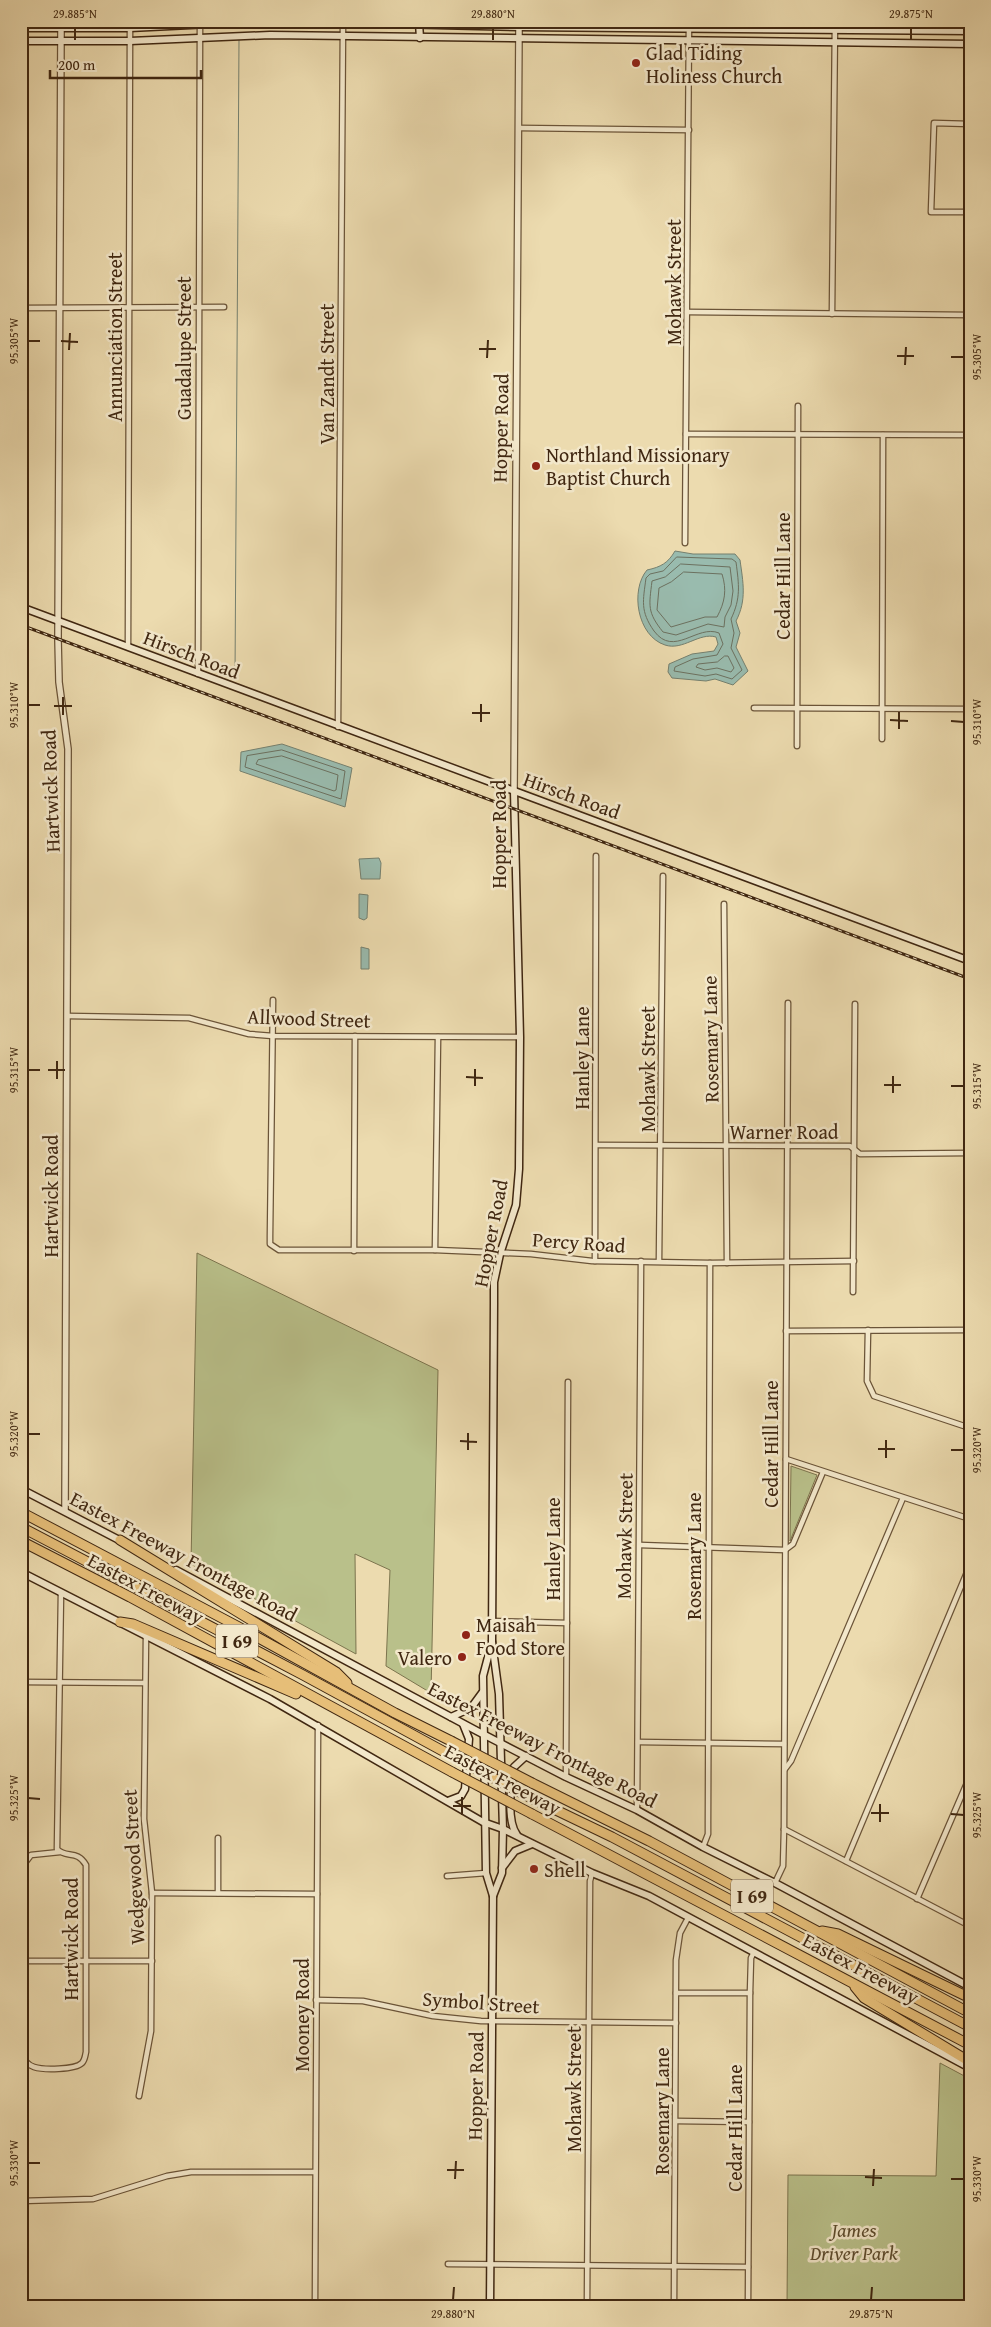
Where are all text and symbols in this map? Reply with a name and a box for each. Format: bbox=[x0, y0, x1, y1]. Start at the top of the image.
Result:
text: 29.885°N bbox=[53, 5, 97, 22]
text: 29.880°N bbox=[471, 5, 515, 22]
text: 29.875°N bbox=[889, 5, 933, 22]
place label: Glad Tiding Holiness Church bbox=[646, 38, 782, 90]
scale bar bbox=[50, 48, 201, 80]
text: 200 m bbox=[58, 54, 96, 75]
marker: Glad Tiding Holiness Church bbox=[630, 57, 642, 69]
street label: Mohawk Street bbox=[659, 219, 688, 345]
street label: Annunciation Street bbox=[100, 252, 129, 422]
street label: Guadalupe Street bbox=[169, 276, 198, 420]
street label: Van Zandt Street bbox=[312, 303, 341, 445]
text: 95.305°W bbox=[5, 317, 22, 364]
text: 95.305°W bbox=[968, 333, 985, 380]
street label: Hopper Road bbox=[485, 373, 515, 483]
place label: Northland Missionary Baptist Church bbox=[546, 440, 730, 492]
marker: Northland Missionary Baptist Church bbox=[530, 460, 542, 472]
street label: Cedar Hill Lane bbox=[768, 512, 797, 640]
street label: Hirsch Road bbox=[140, 622, 245, 686]
text: 95.310°W bbox=[5, 681, 22, 728]
text: 95.310°W bbox=[968, 698, 985, 745]
street label: Hartwick Road bbox=[33, 729, 67, 853]
street label: Hirsch Road bbox=[520, 764, 625, 826]
street label: Hopper Road bbox=[484, 779, 513, 888]
street label: Rosemary Lane bbox=[694, 975, 726, 1103]
street label: Allwood Street bbox=[247, 1001, 371, 1035]
street label: Hanley Lane bbox=[567, 1006, 596, 1110]
street label: Mohawk Street bbox=[633, 1006, 662, 1132]
text: 95.315°W bbox=[5, 1046, 22, 1093]
text: 95.315°W bbox=[968, 1062, 985, 1109]
street label: Warner Road bbox=[729, 1117, 839, 1146]
street label: Hartwick Road bbox=[36, 1134, 65, 1257]
street label: Hopper Road bbox=[465, 1176, 515, 1289]
street label: Percy Road bbox=[532, 1224, 627, 1260]
street label: Cedar Hill Lane bbox=[756, 1380, 785, 1508]
text: 95.320°W bbox=[5, 1410, 22, 1457]
text: 95.320°W bbox=[968, 1426, 985, 1473]
street label: Mohawk Street bbox=[608, 1473, 640, 1599]
street label: Eastex Freeway Frontage Road bbox=[66, 1486, 302, 1626]
street label: Rosemary Lane bbox=[679, 1492, 708, 1620]
street label: Hanley Lane bbox=[538, 1497, 567, 1601]
street label: Eastex Freeway bbox=[84, 1547, 208, 1629]
place label: Maisah Food Store bbox=[476, 1610, 565, 1662]
road number: I 69 bbox=[216, 1624, 258, 1658]
marker: Maisah Food Store bbox=[460, 1629, 472, 1641]
place label: Valero bbox=[397, 1643, 452, 1672]
marker: Valero bbox=[456, 1651, 468, 1663]
street label: Eastex Freeway Frontage Road bbox=[425, 1676, 661, 1812]
street label: Eastex Freeway bbox=[441, 1738, 565, 1820]
text: 95.325°W bbox=[5, 1774, 22, 1821]
street label: Wedgewood Street bbox=[114, 1789, 152, 1945]
text: 95.325°W bbox=[968, 1791, 985, 1838]
place label: Shell bbox=[544, 1855, 586, 1884]
marker: Shell bbox=[528, 1863, 540, 1875]
street label: Hartwick Road bbox=[56, 1877, 85, 2000]
road number: I 69 bbox=[731, 1880, 773, 1912]
street label: Eastex Freeway bbox=[798, 1925, 924, 2011]
street label: Mooney Road bbox=[287, 1958, 316, 2072]
street label: Symbol Street bbox=[422, 1983, 540, 2021]
street label: Mohawk Street bbox=[559, 2026, 588, 2152]
street label: Hopper Road bbox=[460, 2031, 490, 2141]
street label: Rosemary Lane bbox=[647, 2047, 676, 2175]
street label: Cedar Hill Lane bbox=[720, 2064, 749, 2192]
text: 95.330°W bbox=[5, 2139, 22, 2186]
text: 95.330°W bbox=[968, 2155, 985, 2202]
park label: James Driver Park bbox=[809, 2215, 899, 2267]
text: 29.880°N bbox=[431, 2305, 475, 2322]
text: 29.875°N bbox=[849, 2305, 893, 2322]

